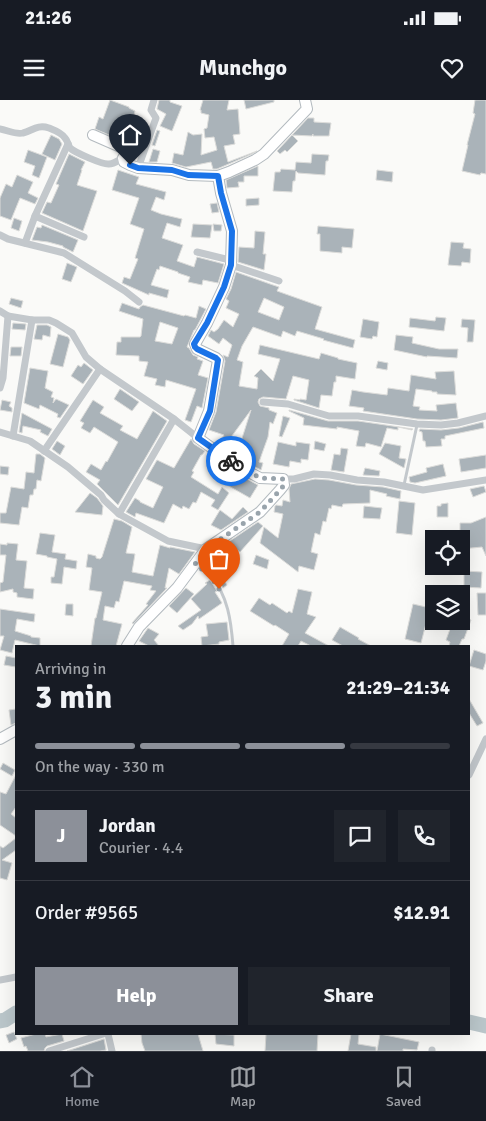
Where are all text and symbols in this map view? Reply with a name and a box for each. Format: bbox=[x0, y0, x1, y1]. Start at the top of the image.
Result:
text: 21:26 bbox=[25, 6, 72, 30]
icon: menu bbox=[20, 54, 48, 82]
text: Munchgo bbox=[199, 54, 287, 81]
icon: heart bbox=[438, 54, 466, 82]
pin bbox=[109, 114, 151, 165]
icon: home bbox=[116, 121, 144, 149]
courier bbox=[206, 436, 256, 486]
icon: bike bbox=[217, 447, 245, 475]
map controls bbox=[425, 530, 470, 630]
button: locate bbox=[425, 530, 470, 575]
pin bbox=[198, 538, 240, 589]
icon: bag bbox=[205, 545, 233, 573]
button: layers bbox=[425, 585, 470, 630]
text: Arriving in bbox=[35, 659, 106, 679]
text: 21:29–21:34 bbox=[346, 676, 450, 700]
text: 3 min bbox=[35, 678, 112, 717]
text: On the way · 330 m bbox=[35, 757, 165, 777]
button: chat bbox=[334, 810, 386, 862]
button: phone bbox=[398, 810, 450, 862]
text: Jordan bbox=[99, 814, 156, 838]
text: J bbox=[57, 824, 65, 848]
text: Courier · 4.4 bbox=[99, 838, 183, 858]
text: Order #9565 bbox=[35, 901, 138, 925]
text: $12.91 bbox=[393, 901, 450, 925]
button: Help bbox=[35, 967, 238, 1025]
button: Share bbox=[248, 967, 450, 1025]
tab: Home bbox=[65, 1063, 100, 1110]
tab: Map bbox=[229, 1063, 257, 1110]
tab: Saved bbox=[386, 1063, 421, 1110]

